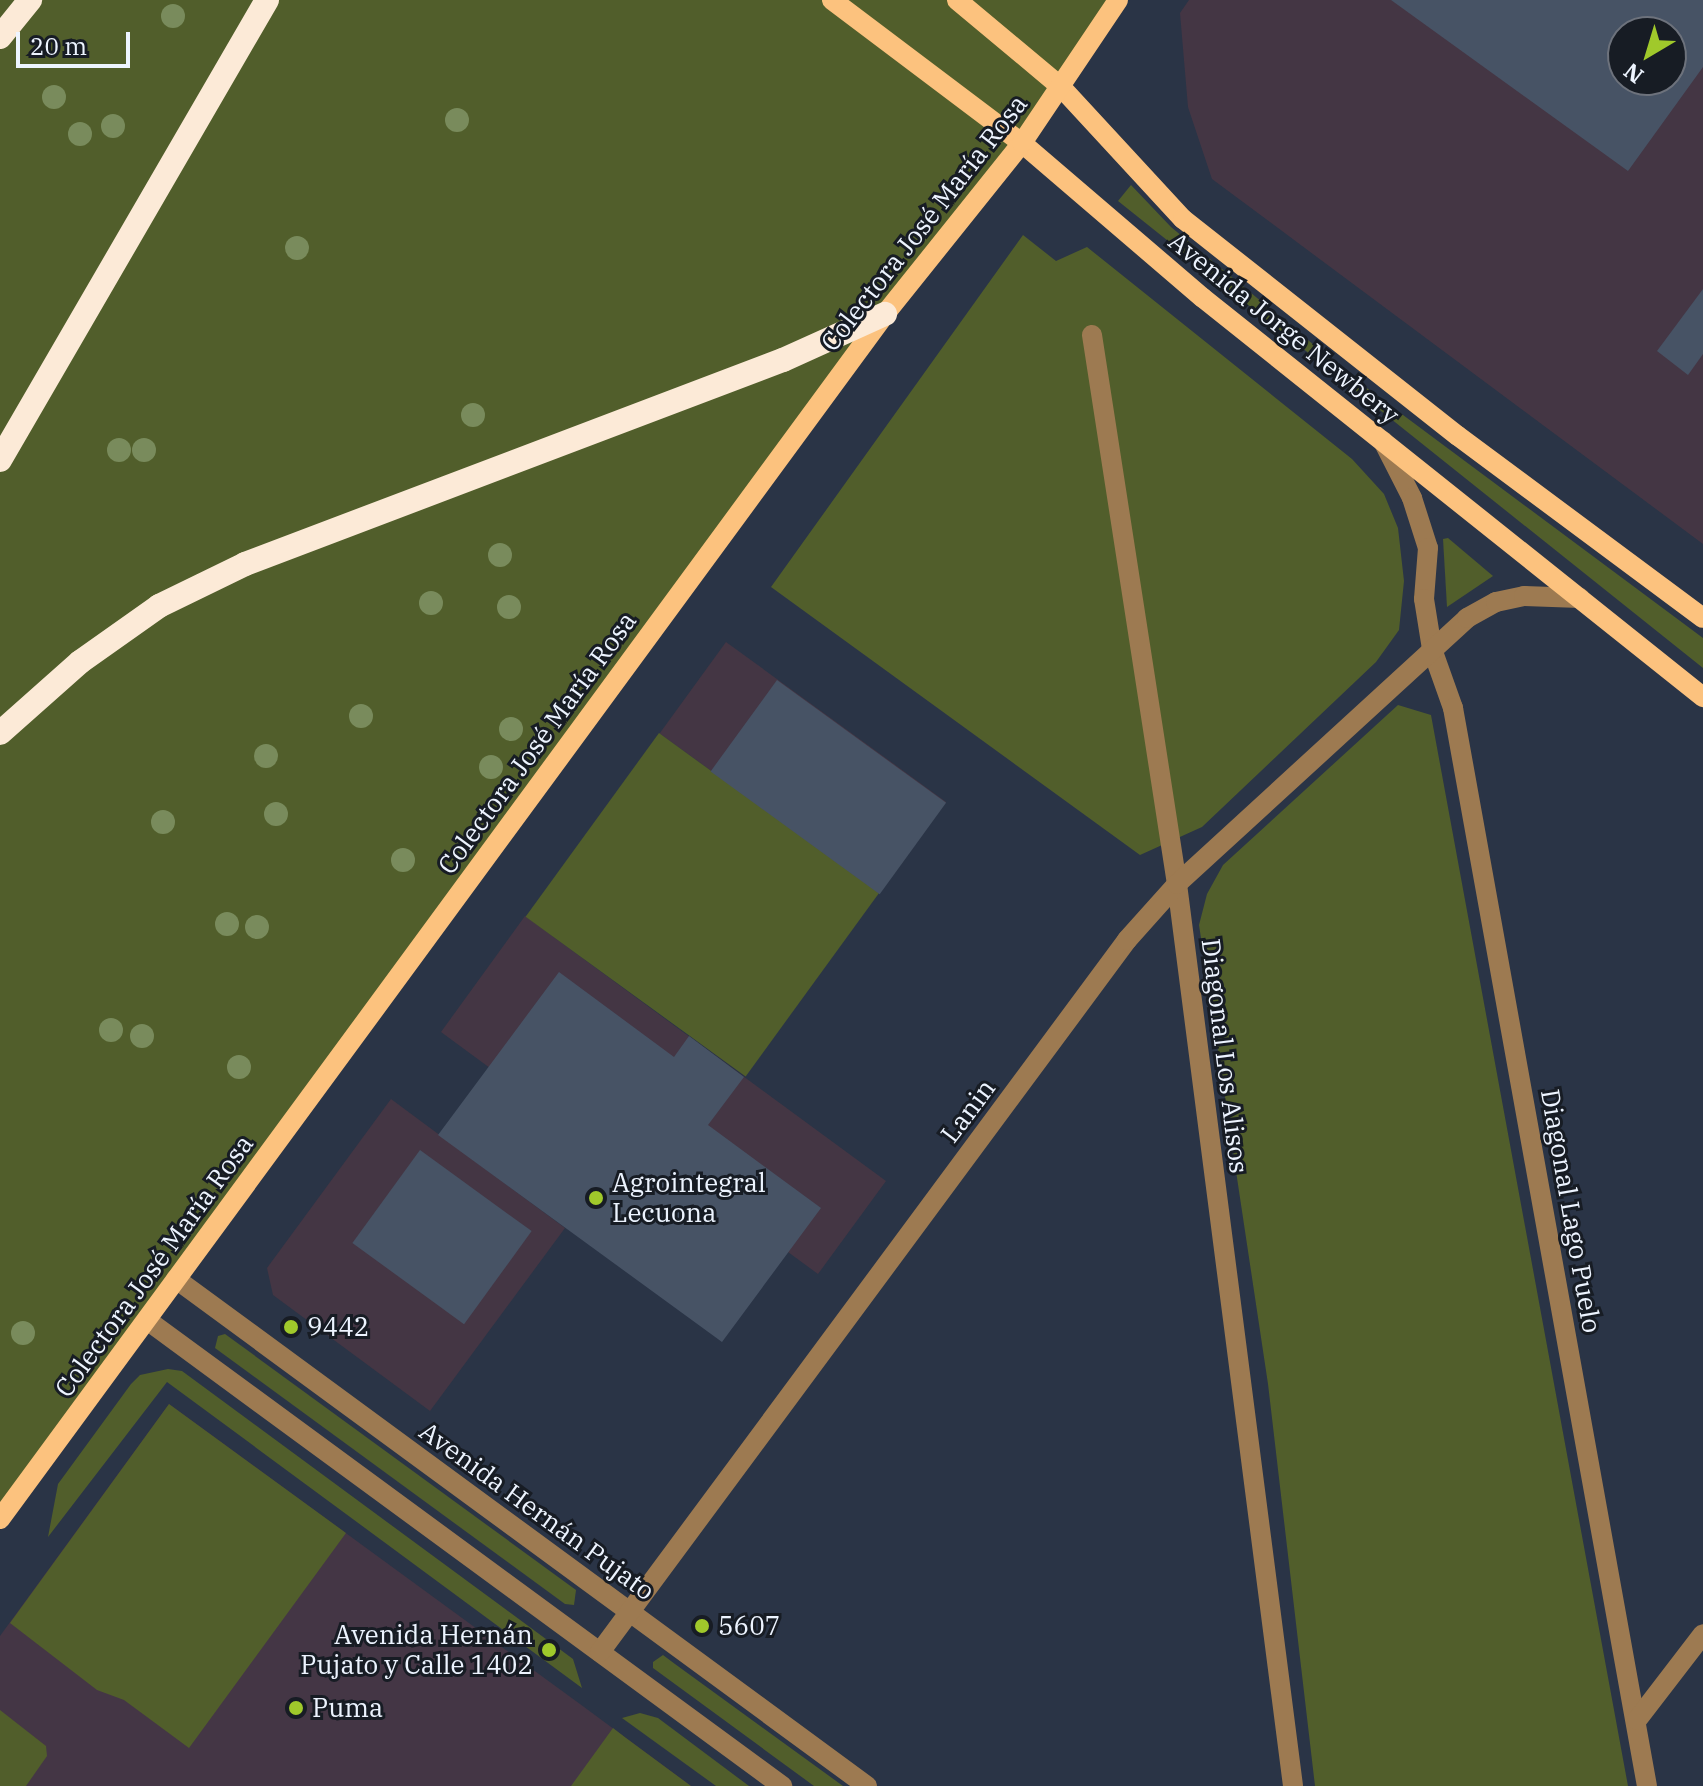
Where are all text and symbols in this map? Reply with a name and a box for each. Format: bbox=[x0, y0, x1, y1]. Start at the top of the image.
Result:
scale bar bbox=[20, 16, 134, 66]
north arrow bbox=[1607, 16, 1687, 96]
text: 20 m bbox=[30, 30, 87, 62]
text: N bbox=[1617, 57, 1649, 91]
street label: Colectora José María Rosa bbox=[814, 89, 1034, 357]
street label: Avenida Jorge Newbery bbox=[1162, 225, 1406, 431]
street label: Colectora José María Rosa bbox=[431, 606, 643, 880]
street label: Diagonal Los Alisos bbox=[1195, 937, 1255, 1175]
street label: Lanin bbox=[934, 1073, 1002, 1149]
street label: Diagonal Lago Puelo bbox=[1534, 1087, 1608, 1335]
street label: Colectora José María Rosa bbox=[48, 1129, 260, 1403]
place label: Agrointegral Lecuona bbox=[612, 1167, 766, 1228]
marker: Agrointegral Lecuona bbox=[587, 1189, 605, 1207]
place label: 9442 bbox=[307, 1311, 369, 1343]
marker: 9442 bbox=[282, 1318, 300, 1336]
street label: Avenida Hernán Pujato bbox=[413, 1415, 661, 1607]
place label: 5607 bbox=[718, 1610, 780, 1642]
marker: 5607 bbox=[693, 1617, 711, 1635]
place label: Avenida Hernán Pujato y Calle 1402 bbox=[300, 1619, 533, 1680]
marker: Avenida Hernán Pujato y Calle 1402 bbox=[540, 1641, 558, 1659]
place label: Puma bbox=[312, 1692, 383, 1724]
marker: Puma bbox=[287, 1699, 305, 1717]

